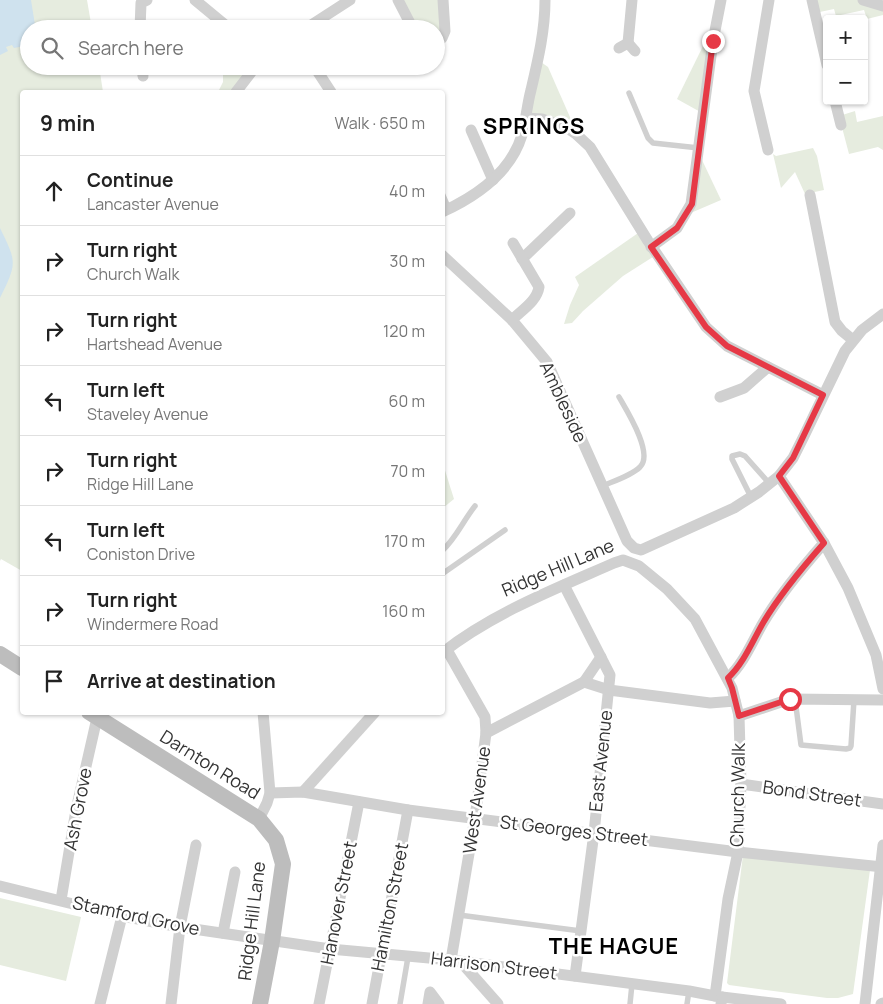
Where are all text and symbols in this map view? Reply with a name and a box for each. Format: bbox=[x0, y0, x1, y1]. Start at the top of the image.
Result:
map controls bbox=[823, 15, 868, 105]
button: + bbox=[823, 15, 868, 60]
search box bbox=[20, 20, 445, 75]
route end bbox=[702, 30, 725, 53]
icon: search bbox=[38, 34, 66, 62]
text: Search here bbox=[78, 35, 184, 61]
button: − bbox=[823, 60, 868, 105]
text: 9 min bbox=[40, 109, 95, 137]
district label: SPRINGS bbox=[483, 111, 585, 141]
text: Walk · 650 m bbox=[334, 112, 425, 134]
text: Continue bbox=[87, 167, 173, 193]
icon: ahead bbox=[40, 177, 68, 205]
text: 40 m bbox=[389, 180, 425, 202]
text: Lancaster Avenue bbox=[87, 193, 219, 215]
text: Turn right bbox=[87, 237, 177, 263]
icon: right bbox=[40, 247, 68, 275]
text: 30 m bbox=[390, 250, 425, 272]
text: Church Walk bbox=[87, 263, 179, 285]
text: Turn right bbox=[87, 307, 177, 333]
icon: right bbox=[40, 317, 68, 345]
text: 120 m bbox=[383, 320, 425, 342]
text: Hartshead Avenue bbox=[87, 333, 222, 355]
street label: Ambleside bbox=[535, 357, 593, 446]
text: Turn left bbox=[87, 377, 165, 403]
icon: left bbox=[40, 387, 68, 415]
text: 60 m bbox=[389, 390, 425, 412]
text: Staveley Avenue bbox=[87, 403, 208, 425]
text: Turn right bbox=[87, 447, 177, 473]
icon: right bbox=[40, 457, 68, 485]
text: 70 m bbox=[390, 460, 425, 482]
text: Ridge Hill Lane bbox=[87, 473, 194, 495]
text: Turn left bbox=[87, 517, 165, 543]
icon: left bbox=[40, 527, 68, 555]
text: 170 m bbox=[384, 530, 425, 552]
street label: Ridge Hill Lane bbox=[498, 533, 617, 602]
text: Coniston Drive bbox=[87, 543, 195, 565]
text: Turn right bbox=[87, 587, 177, 613]
icon: right bbox=[40, 597, 68, 625]
text: 160 m bbox=[382, 600, 425, 622]
text: Windermere Road bbox=[87, 613, 218, 635]
icon: arrive bbox=[40, 667, 68, 695]
text: Arrive at destination bbox=[87, 668, 276, 694]
route start bbox=[779, 688, 802, 711]
street label: East Avenue bbox=[583, 709, 617, 813]
street label: Darnton Road bbox=[156, 724, 265, 804]
street label: Church Walk bbox=[724, 742, 750, 847]
street label: West Avenue bbox=[457, 745, 495, 855]
street label: Ash Grove bbox=[57, 765, 97, 852]
street label: Bond Street bbox=[761, 774, 863, 812]
street label: St Georges Street bbox=[499, 809, 650, 851]
street label: Hanover Street bbox=[314, 839, 362, 967]
street label: Hamilton Street bbox=[365, 840, 413, 973]
street label: Ridge Hill Lane bbox=[232, 860, 270, 982]
street label: Stamford Grove bbox=[70, 890, 202, 940]
district label: THE HAGUE bbox=[549, 931, 679, 961]
street label: Harrison Street bbox=[430, 945, 558, 985]

